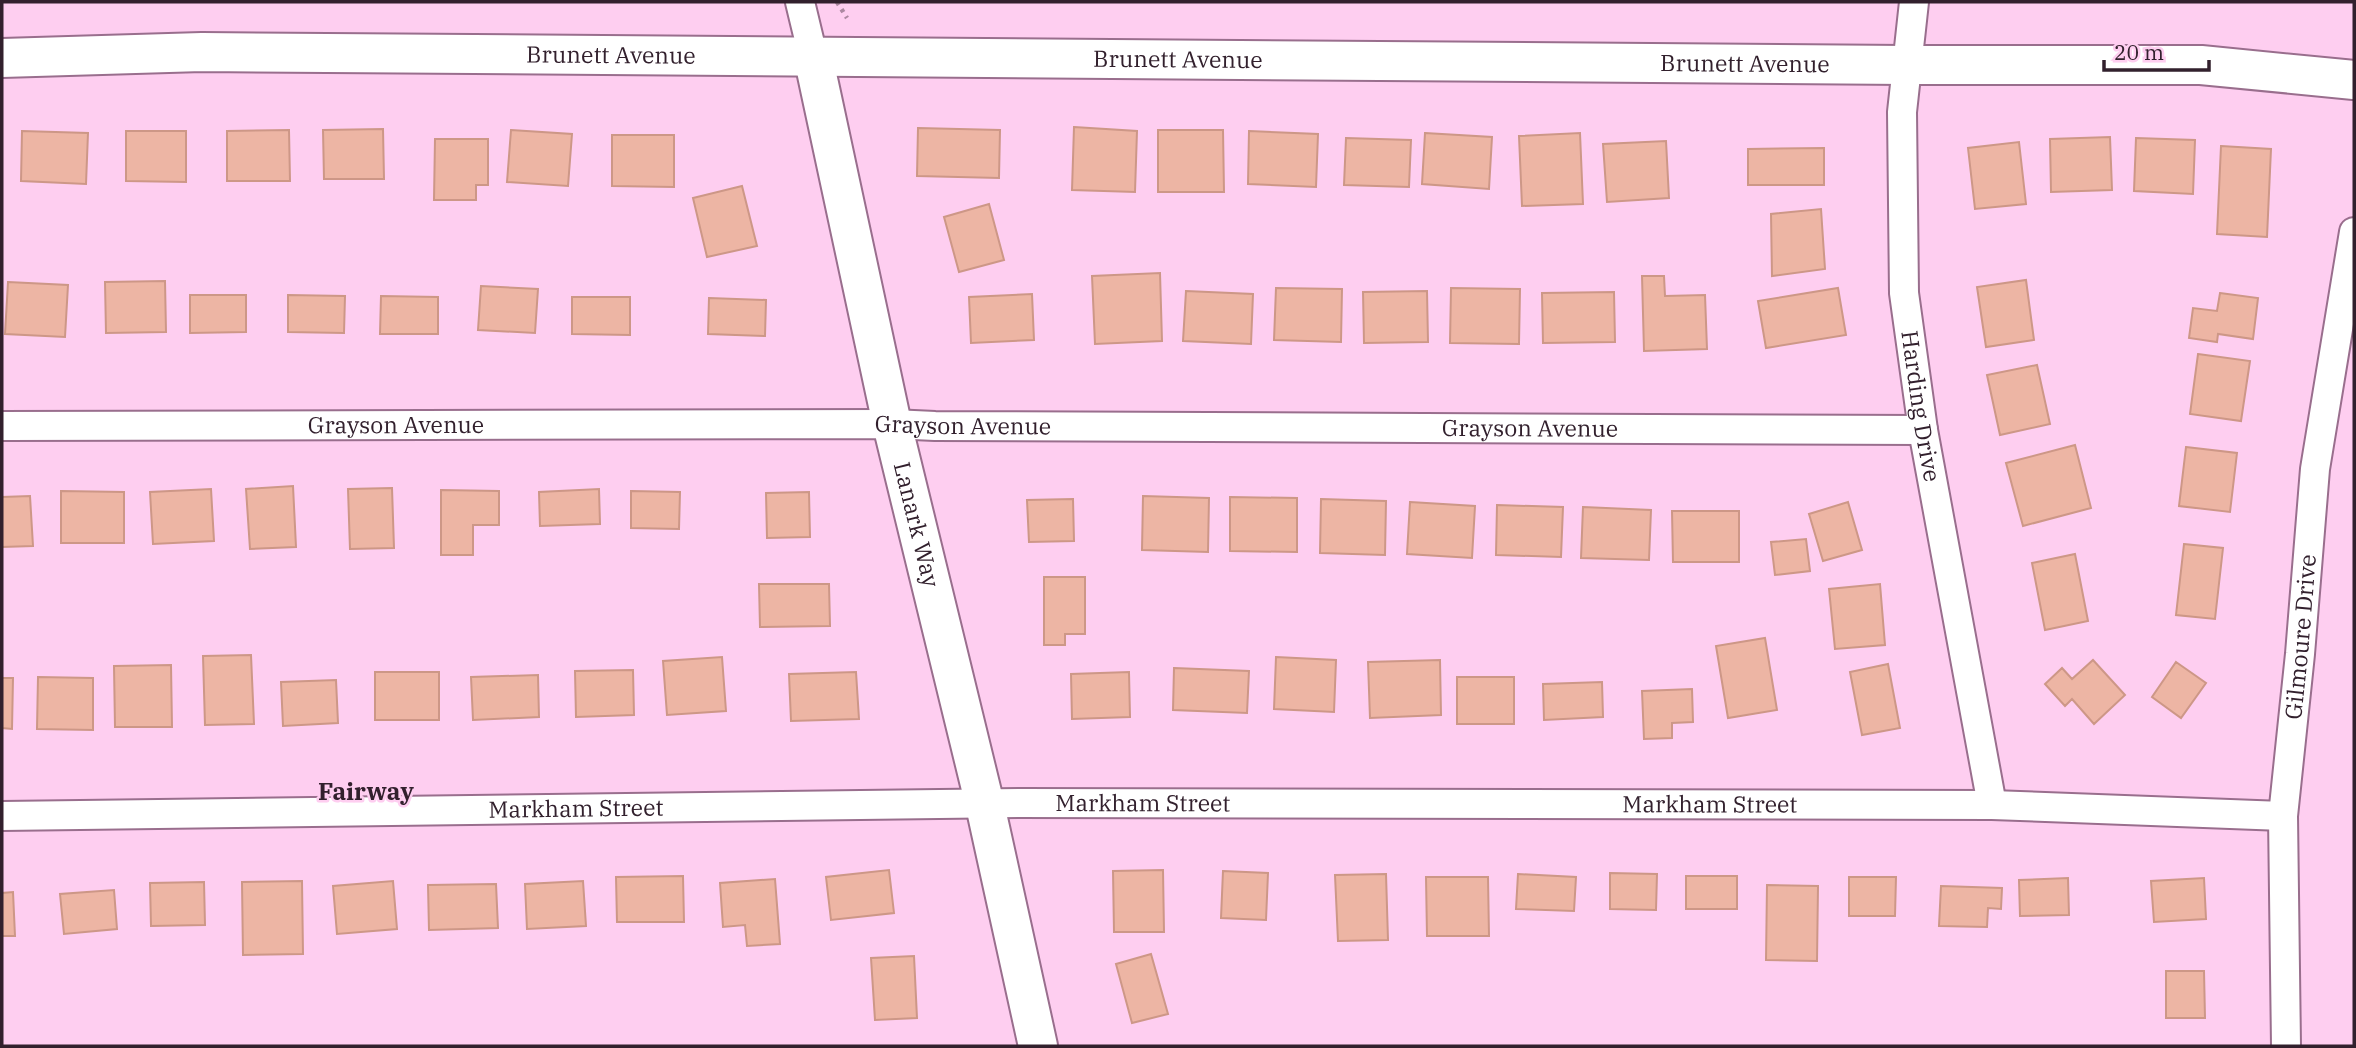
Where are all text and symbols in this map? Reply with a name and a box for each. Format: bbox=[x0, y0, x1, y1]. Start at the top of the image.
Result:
scale bar bbox=[2104, 28, 2209, 72]
street label: Brunett Avenue bbox=[526, 38, 696, 70]
text: 20 m bbox=[2114, 38, 2164, 66]
street label: Brunett Avenue bbox=[1093, 43, 1263, 74]
street label: Brunett Avenue bbox=[1660, 47, 1830, 78]
street label: Harding Drive bbox=[1895, 328, 1948, 484]
street label: Grayson Avenue bbox=[875, 408, 1051, 440]
street label: Grayson Avenue bbox=[308, 409, 484, 439]
street label: Grayson Avenue bbox=[1442, 412, 1618, 443]
street label: Lanark Way bbox=[888, 459, 947, 591]
street label: Gilmoure Drive bbox=[2277, 553, 2322, 721]
district label: Fairway bbox=[318, 775, 414, 807]
street label: Markham Street bbox=[1055, 787, 1230, 817]
street label: Markham Street bbox=[1622, 788, 1797, 819]
street label: Markham Street bbox=[488, 792, 664, 824]

